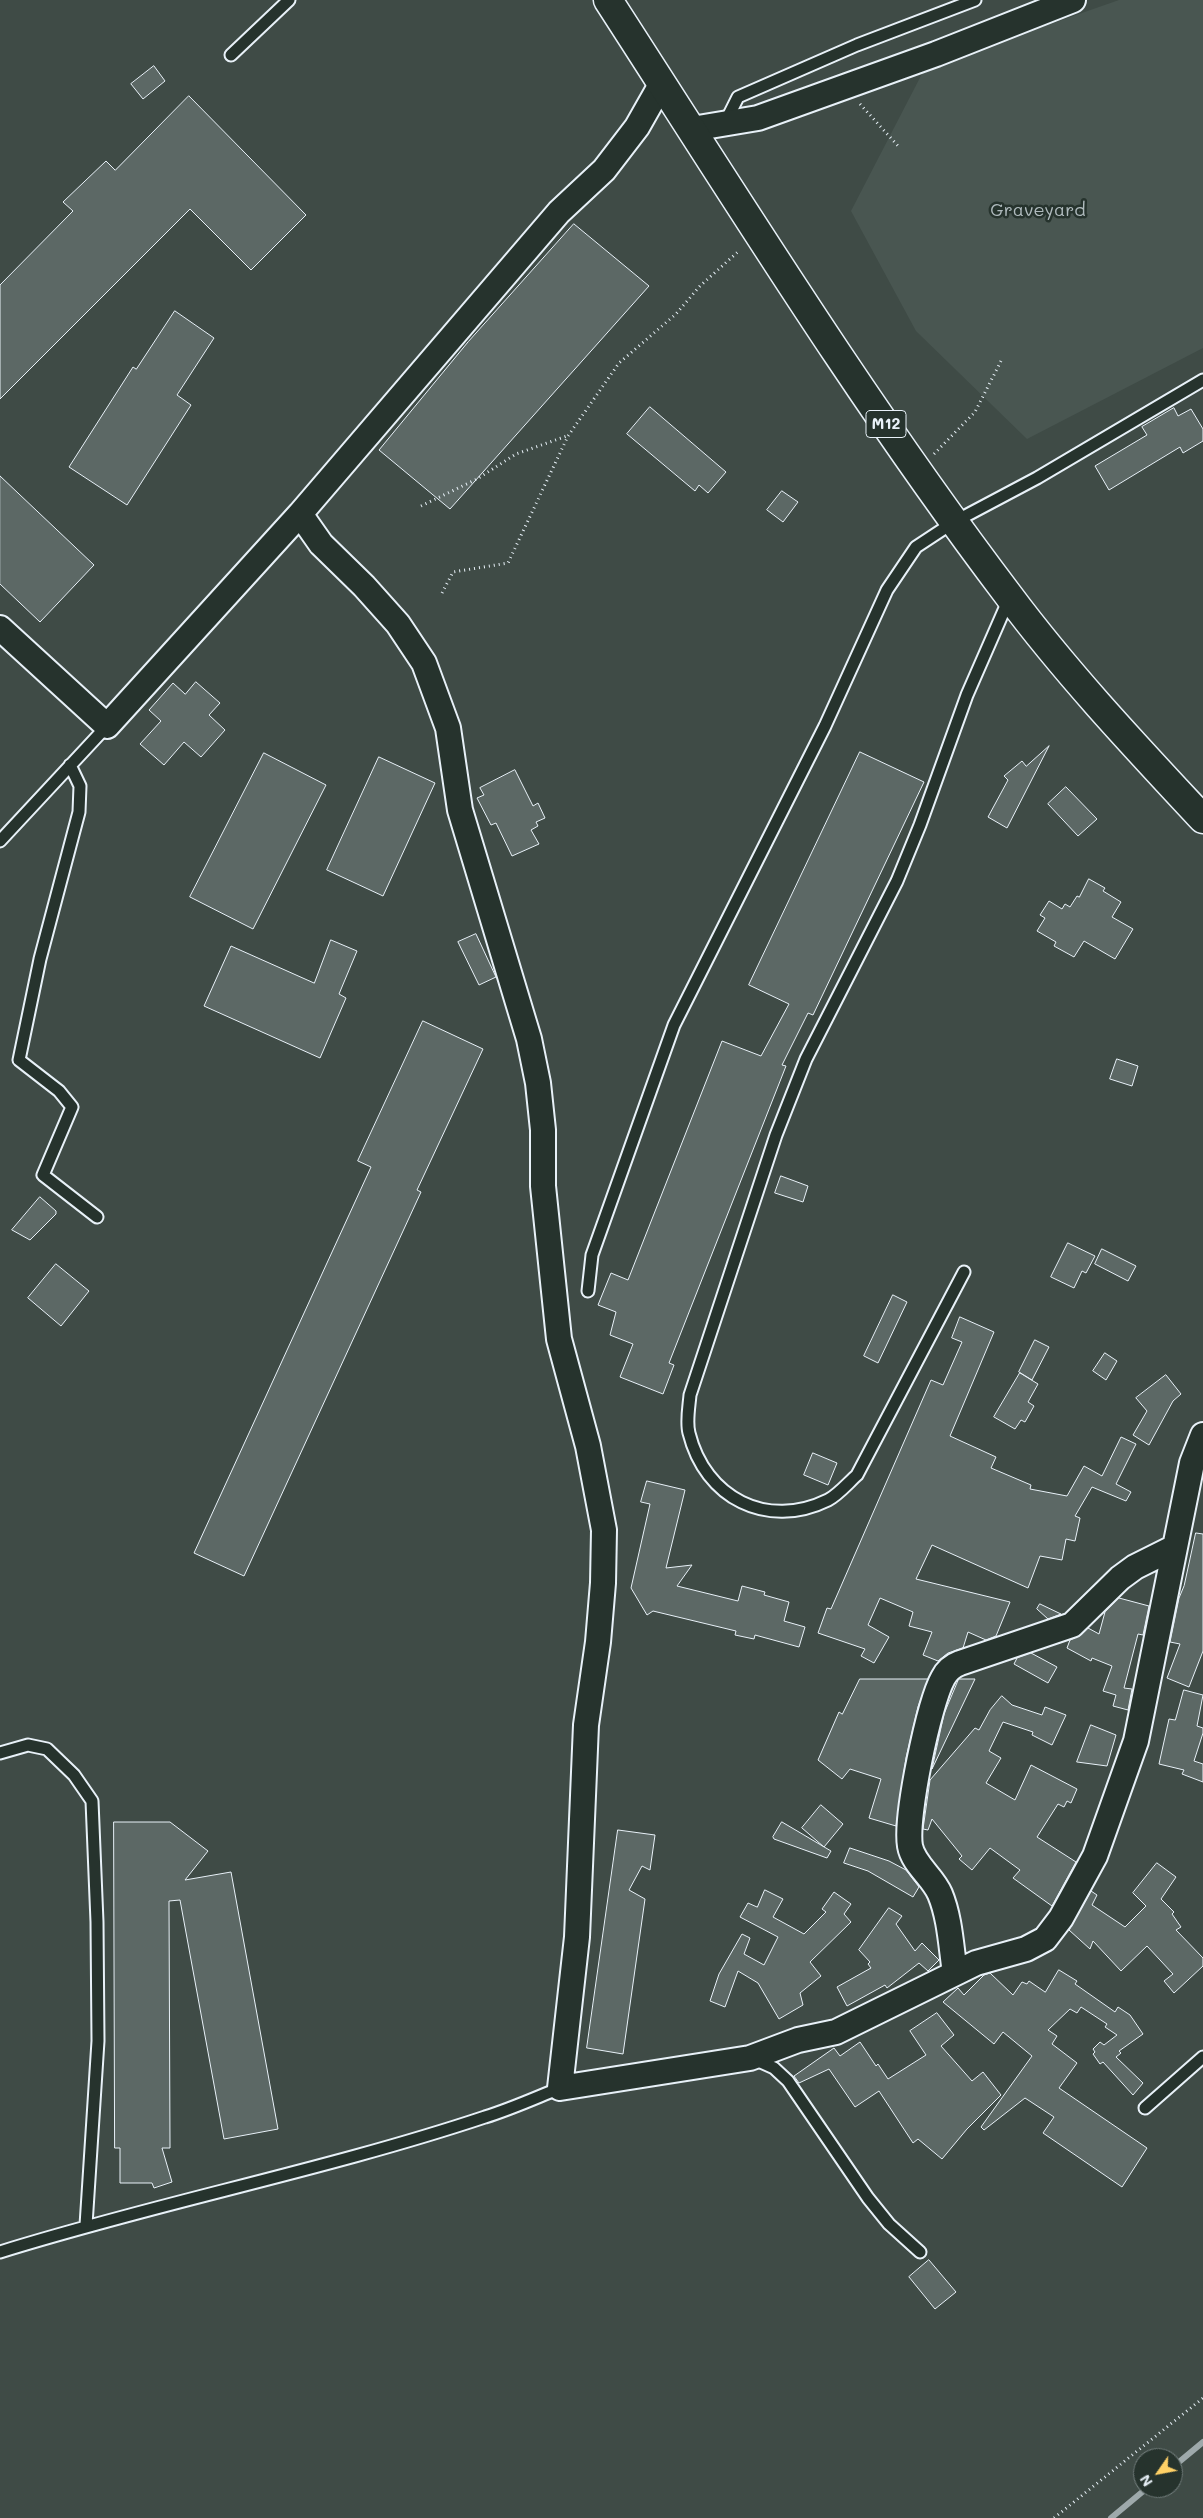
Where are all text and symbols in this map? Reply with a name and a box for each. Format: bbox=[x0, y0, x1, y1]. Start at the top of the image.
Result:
park label: Graveyard bbox=[990, 199, 1086, 221]
road number: M12 bbox=[866, 410, 906, 438]
north arrow bbox=[1133, 2448, 1183, 2498]
text: N bbox=[1135, 2471, 1157, 2491]

